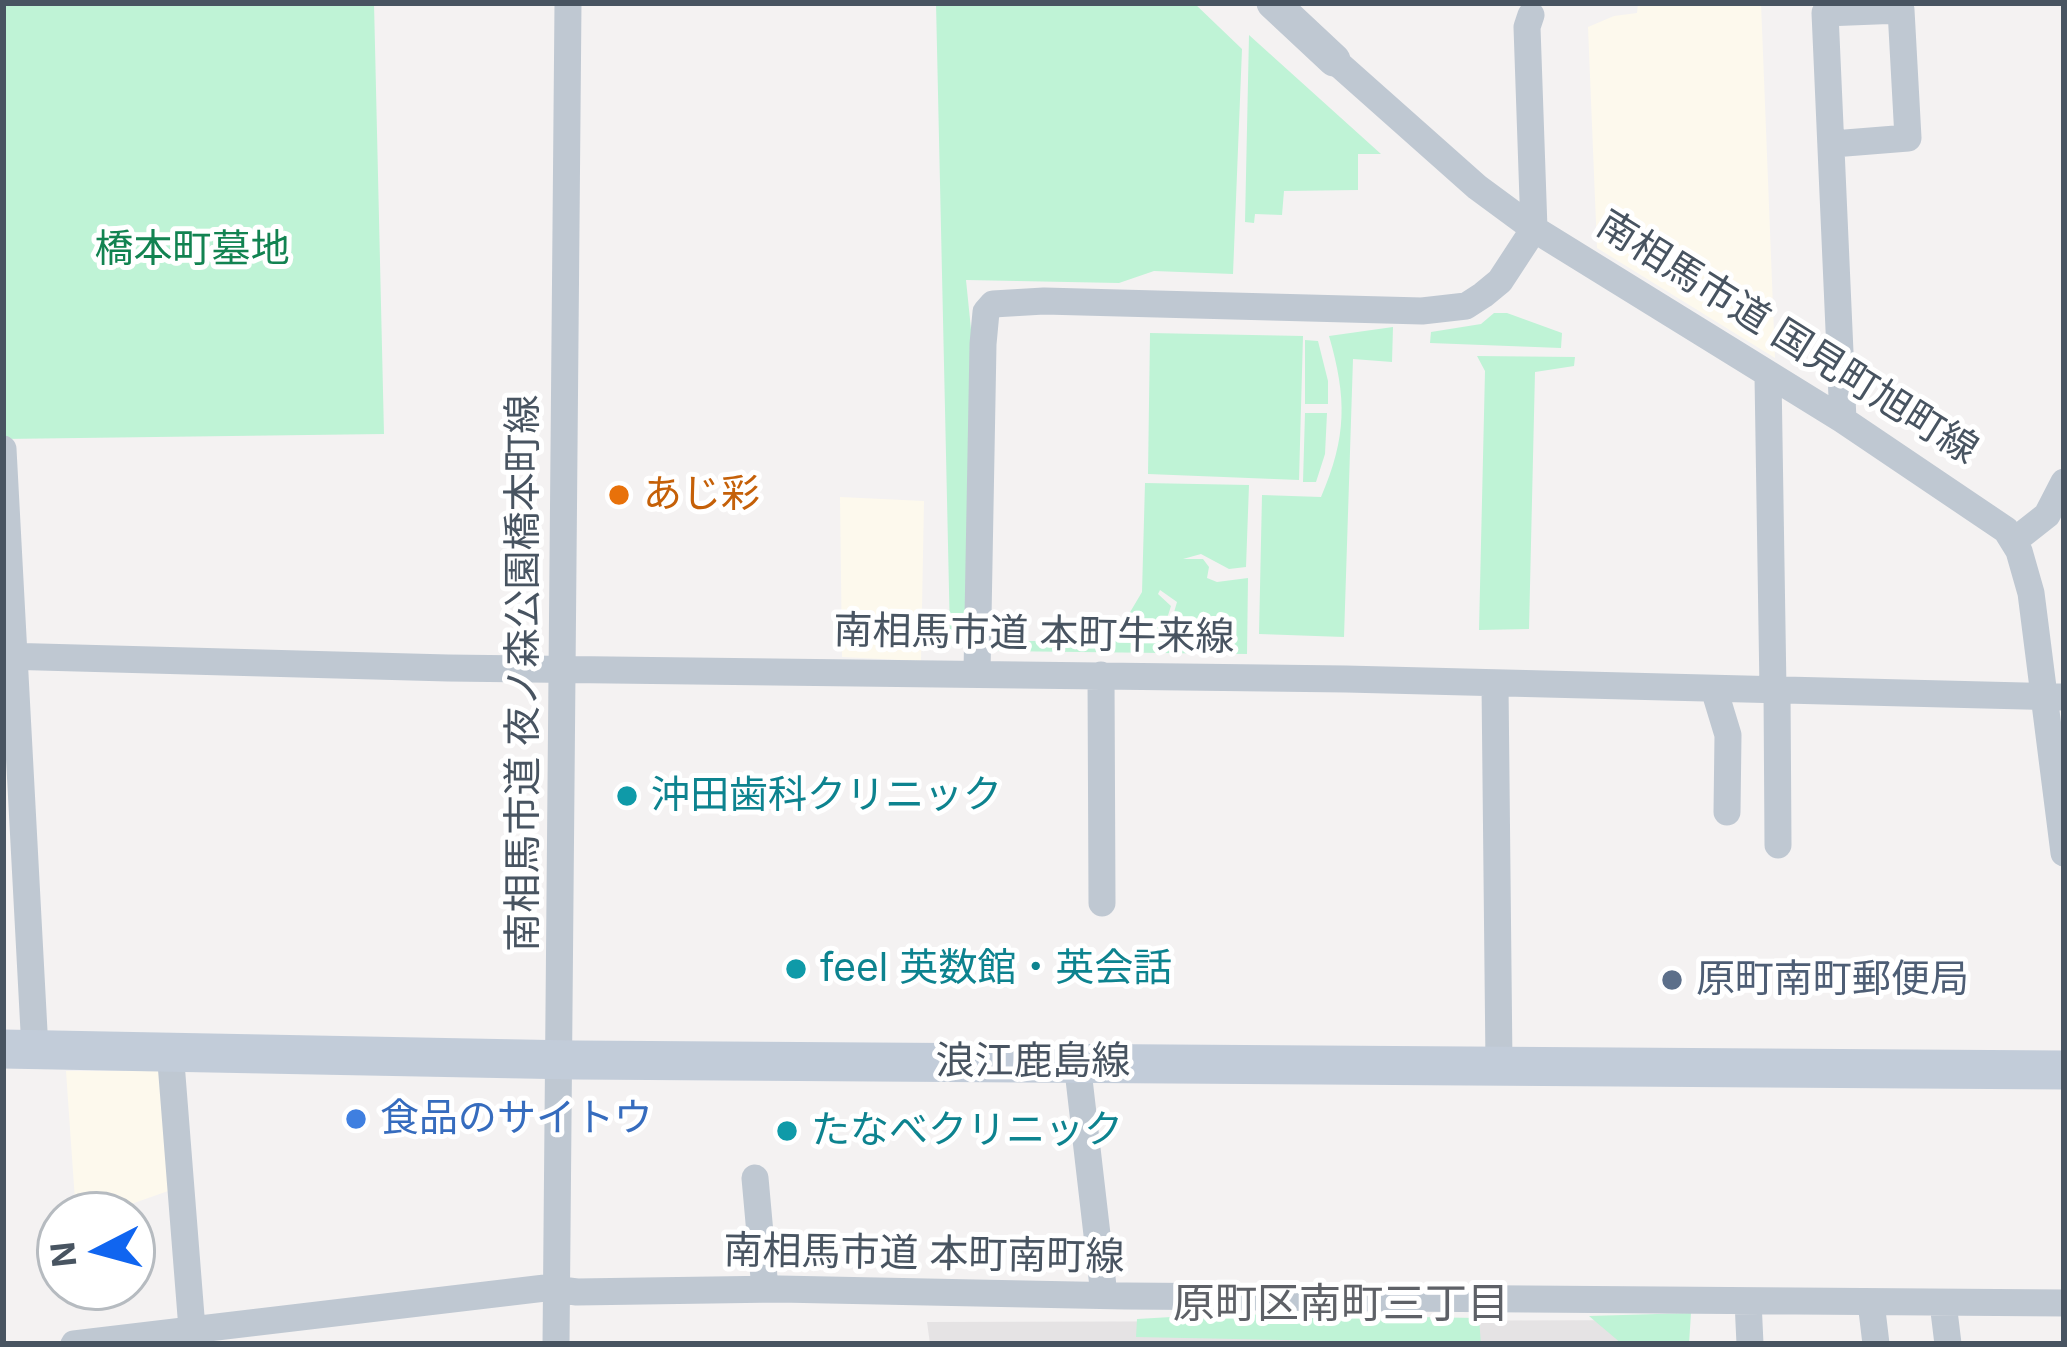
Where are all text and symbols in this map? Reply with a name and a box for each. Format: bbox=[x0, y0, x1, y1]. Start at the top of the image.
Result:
street label: 南相馬市道 国見町旭町線 bbox=[1588, 202, 1986, 474]
park label: 橋本町墓地 bbox=[95, 227, 289, 273]
street label: 南相馬市道 夜ノ森公園橋本町線 bbox=[501, 395, 547, 951]
place label: あじ彩 bbox=[643, 472, 760, 518]
marker: あじ彩 bbox=[606, 482, 632, 508]
street label: 南相馬市道 本町牛来線 bbox=[833, 608, 1235, 662]
place label: 沖田歯科クリニック bbox=[651, 773, 1002, 819]
marker: 沖田歯科クリニック bbox=[614, 783, 640, 809]
place label: feel 英数館・英会話 bbox=[820, 946, 1172, 992]
marker: feel 英数館・英会話 bbox=[783, 956, 809, 982]
place label: 原町南町郵便局 bbox=[1696, 957, 1969, 1003]
marker: 原町南町郵便局 bbox=[1659, 967, 1685, 993]
street label: 浪江鹿島線 bbox=[936, 1039, 1130, 1085]
place label: 食品のサイトウ bbox=[380, 1096, 653, 1142]
marker: 食品のサイトウ bbox=[343, 1106, 369, 1132]
place label: たなべクリニック bbox=[811, 1108, 1123, 1154]
marker: たなべクリニック bbox=[774, 1118, 800, 1144]
north arrow bbox=[36, 1191, 156, 1311]
street label: 南相馬市道 本町南町線 bbox=[723, 1228, 1125, 1282]
text: N bbox=[42, 1240, 84, 1269]
district label: 原町区南町三丁目 bbox=[1173, 1280, 1509, 1330]

